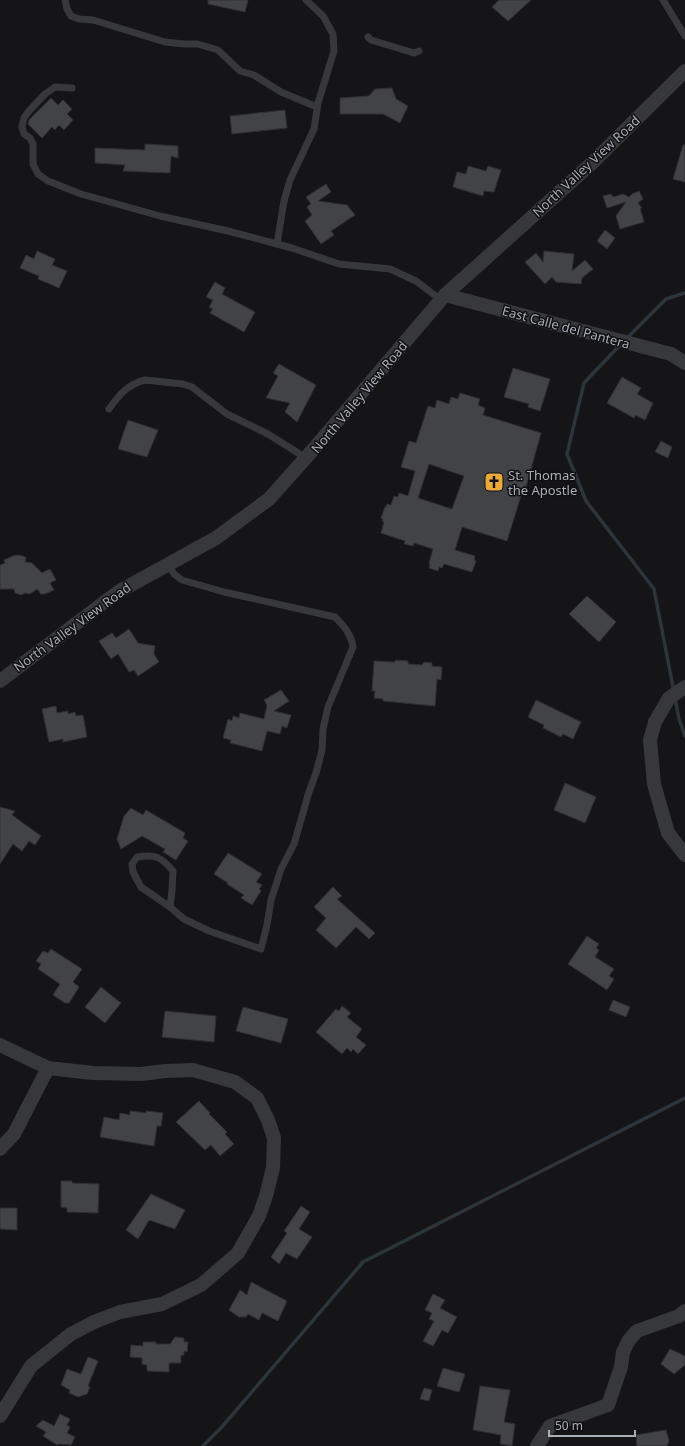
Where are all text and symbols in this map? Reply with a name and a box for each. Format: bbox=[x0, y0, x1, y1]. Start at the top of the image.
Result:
street label: North Valley View Road bbox=[528, 111, 644, 221]
street label: East Calle del Pantera bbox=[500, 301, 632, 353]
street label: North Valley View Road bbox=[307, 337, 411, 457]
place label: St. Thomas the Apostle bbox=[508, 466, 577, 499]
church icon: St. Thomas the Apostle bbox=[483, 471, 505, 493]
street label: North Valley View Road bbox=[10, 578, 134, 676]
scale bar bbox=[549, 1412, 635, 1438]
text: 50 m bbox=[555, 1417, 583, 1434]

